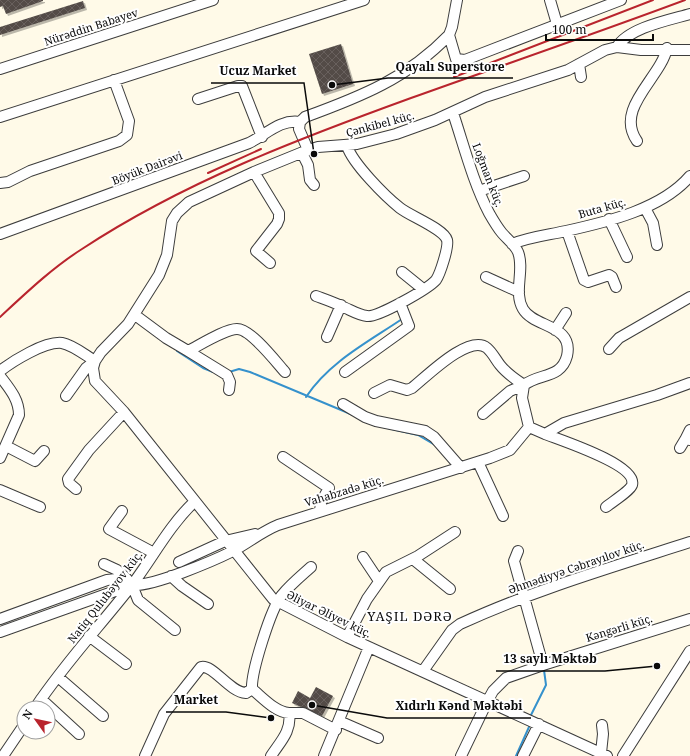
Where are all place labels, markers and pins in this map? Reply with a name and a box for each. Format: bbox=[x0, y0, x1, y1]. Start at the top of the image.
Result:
callout: Qayalı Superstore bbox=[388, 54, 513, 78]
callout: Ucuz Market bbox=[211, 59, 304, 83]
callout: 13 saylı Məktəb bbox=[496, 647, 605, 671]
callout: Market bbox=[166, 688, 226, 712]
callout: Xıdırlı Kənd Məktəbi bbox=[387, 694, 531, 718]

